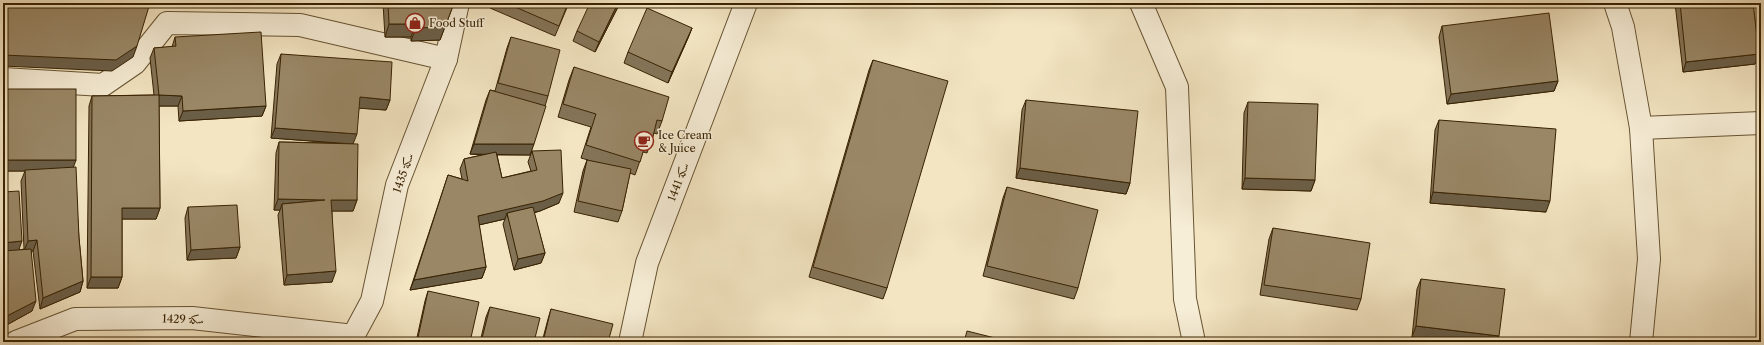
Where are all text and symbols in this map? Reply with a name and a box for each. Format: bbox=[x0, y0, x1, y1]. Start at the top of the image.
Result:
shop icon: Food Stuff bbox=[404, 12, 426, 34]
place label: Food Stuff bbox=[429, 16, 485, 30]
place label: Ice Cream & Juice bbox=[658, 128, 713, 155]
cafe icon: Ice Cream & Juice bbox=[633, 130, 655, 152]
street label: سكة 1435 bbox=[390, 151, 416, 195]
street label: سكة 1441 bbox=[664, 161, 692, 203]
street label: سكة 1429 bbox=[162, 311, 204, 327]

